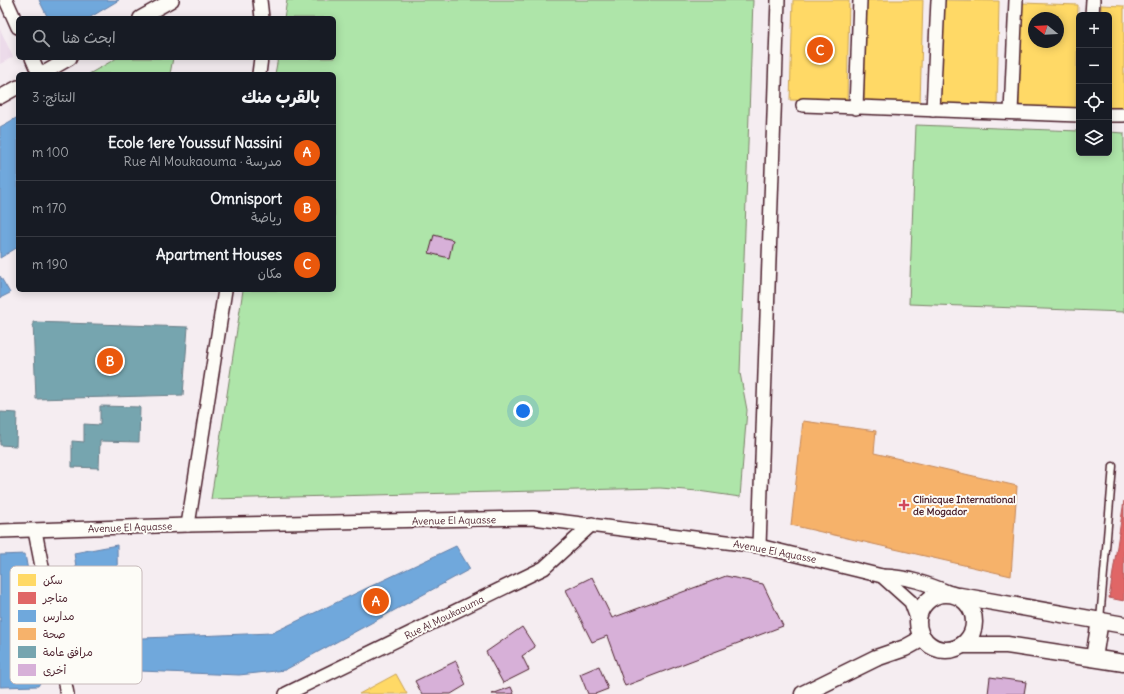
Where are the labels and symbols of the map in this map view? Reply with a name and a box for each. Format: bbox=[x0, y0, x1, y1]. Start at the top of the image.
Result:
north arrow bbox=[1028, 12, 1064, 48]
pin: C bbox=[807, 35, 833, 65]
pin: B bbox=[97, 346, 123, 376]
your location bbox=[513, 401, 533, 421]
place label: Clinicque International de Mogador bbox=[913, 493, 1015, 518]
marker: Clinicque International de Mogador bbox=[898, 499, 910, 511]
street label: Avenue El Aquasse bbox=[412, 513, 496, 528]
street label: Avenue El Aquasse bbox=[88, 520, 172, 535]
street label: Avenue El Aquasse bbox=[732, 537, 818, 566]
legend bbox=[10, 566, 142, 684]
text: سكن bbox=[43, 573, 63, 587]
pin: A bbox=[363, 586, 389, 616]
text: متاجر bbox=[42, 591, 68, 605]
street label: Rue Al Moukaouma bbox=[402, 592, 486, 642]
text: مدارس bbox=[43, 609, 74, 623]
text: صحة bbox=[43, 627, 65, 641]
text: مرافق عامة bbox=[43, 645, 93, 659]
text: أخرى bbox=[43, 663, 66, 677]

